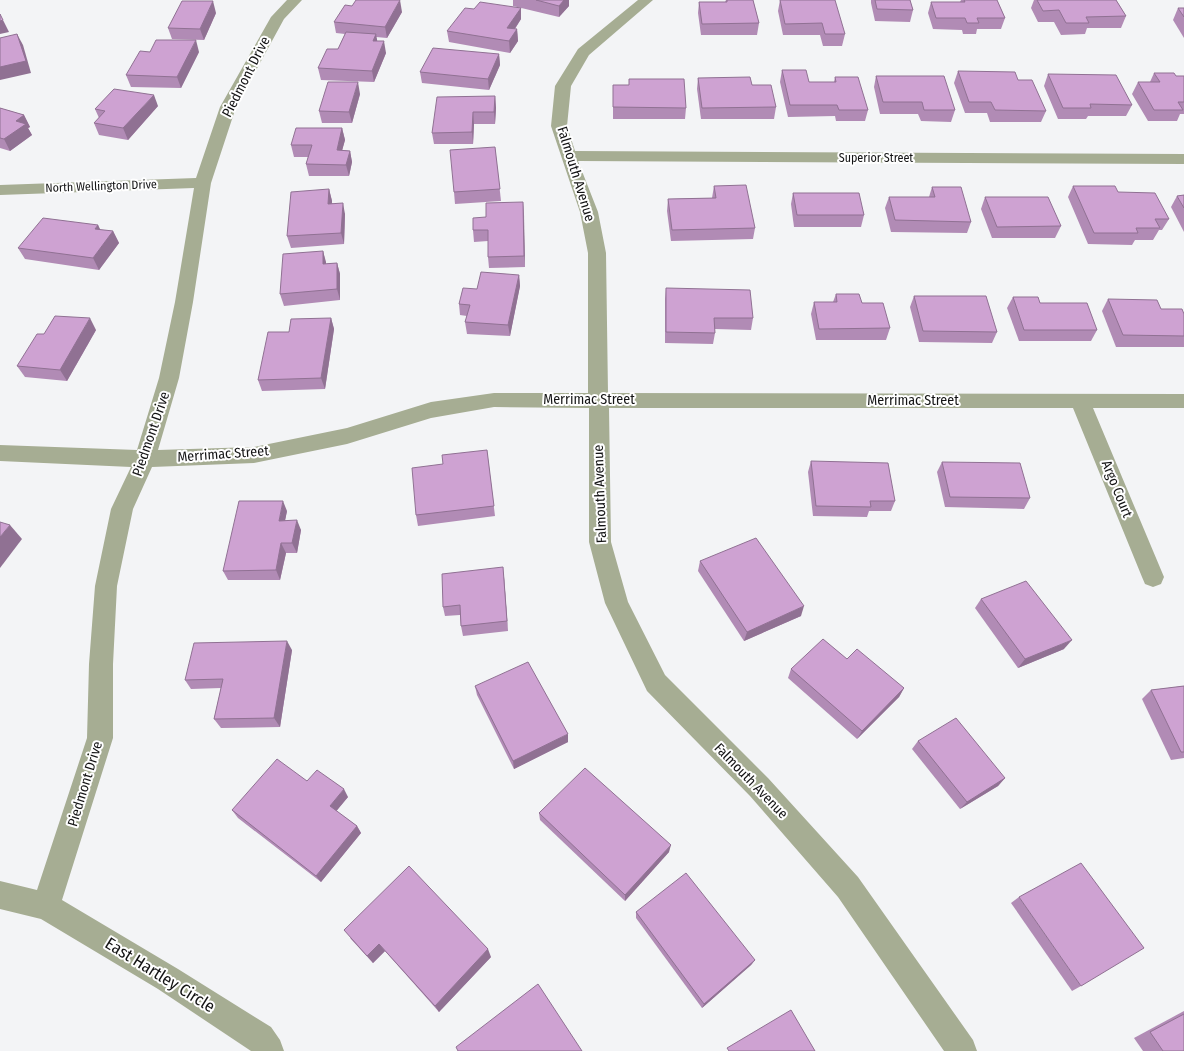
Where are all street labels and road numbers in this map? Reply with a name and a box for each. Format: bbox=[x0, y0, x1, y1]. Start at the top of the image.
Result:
street label: Piedmont Drive bbox=[218, 34, 274, 120]
street label: Falmouth Avenue bbox=[553, 124, 599, 224]
street label: Superior Street bbox=[839, 151, 913, 165]
street label: North Wellington Drive bbox=[45, 177, 157, 195]
street label: Piedmont Drive bbox=[129, 389, 173, 479]
street label: Merrimac Street bbox=[543, 391, 635, 408]
street label: Merrimac Street bbox=[867, 392, 959, 409]
street label: Merrimac Street bbox=[177, 442, 270, 466]
street label: Falmouth Avenue bbox=[590, 444, 610, 544]
street label: Argo Court bbox=[1098, 458, 1136, 520]
street label: Piedmont Drive bbox=[64, 739, 106, 829]
street label: Falmouth Avenue bbox=[711, 740, 791, 822]
street label: East Hartley Circle bbox=[101, 933, 219, 1017]

